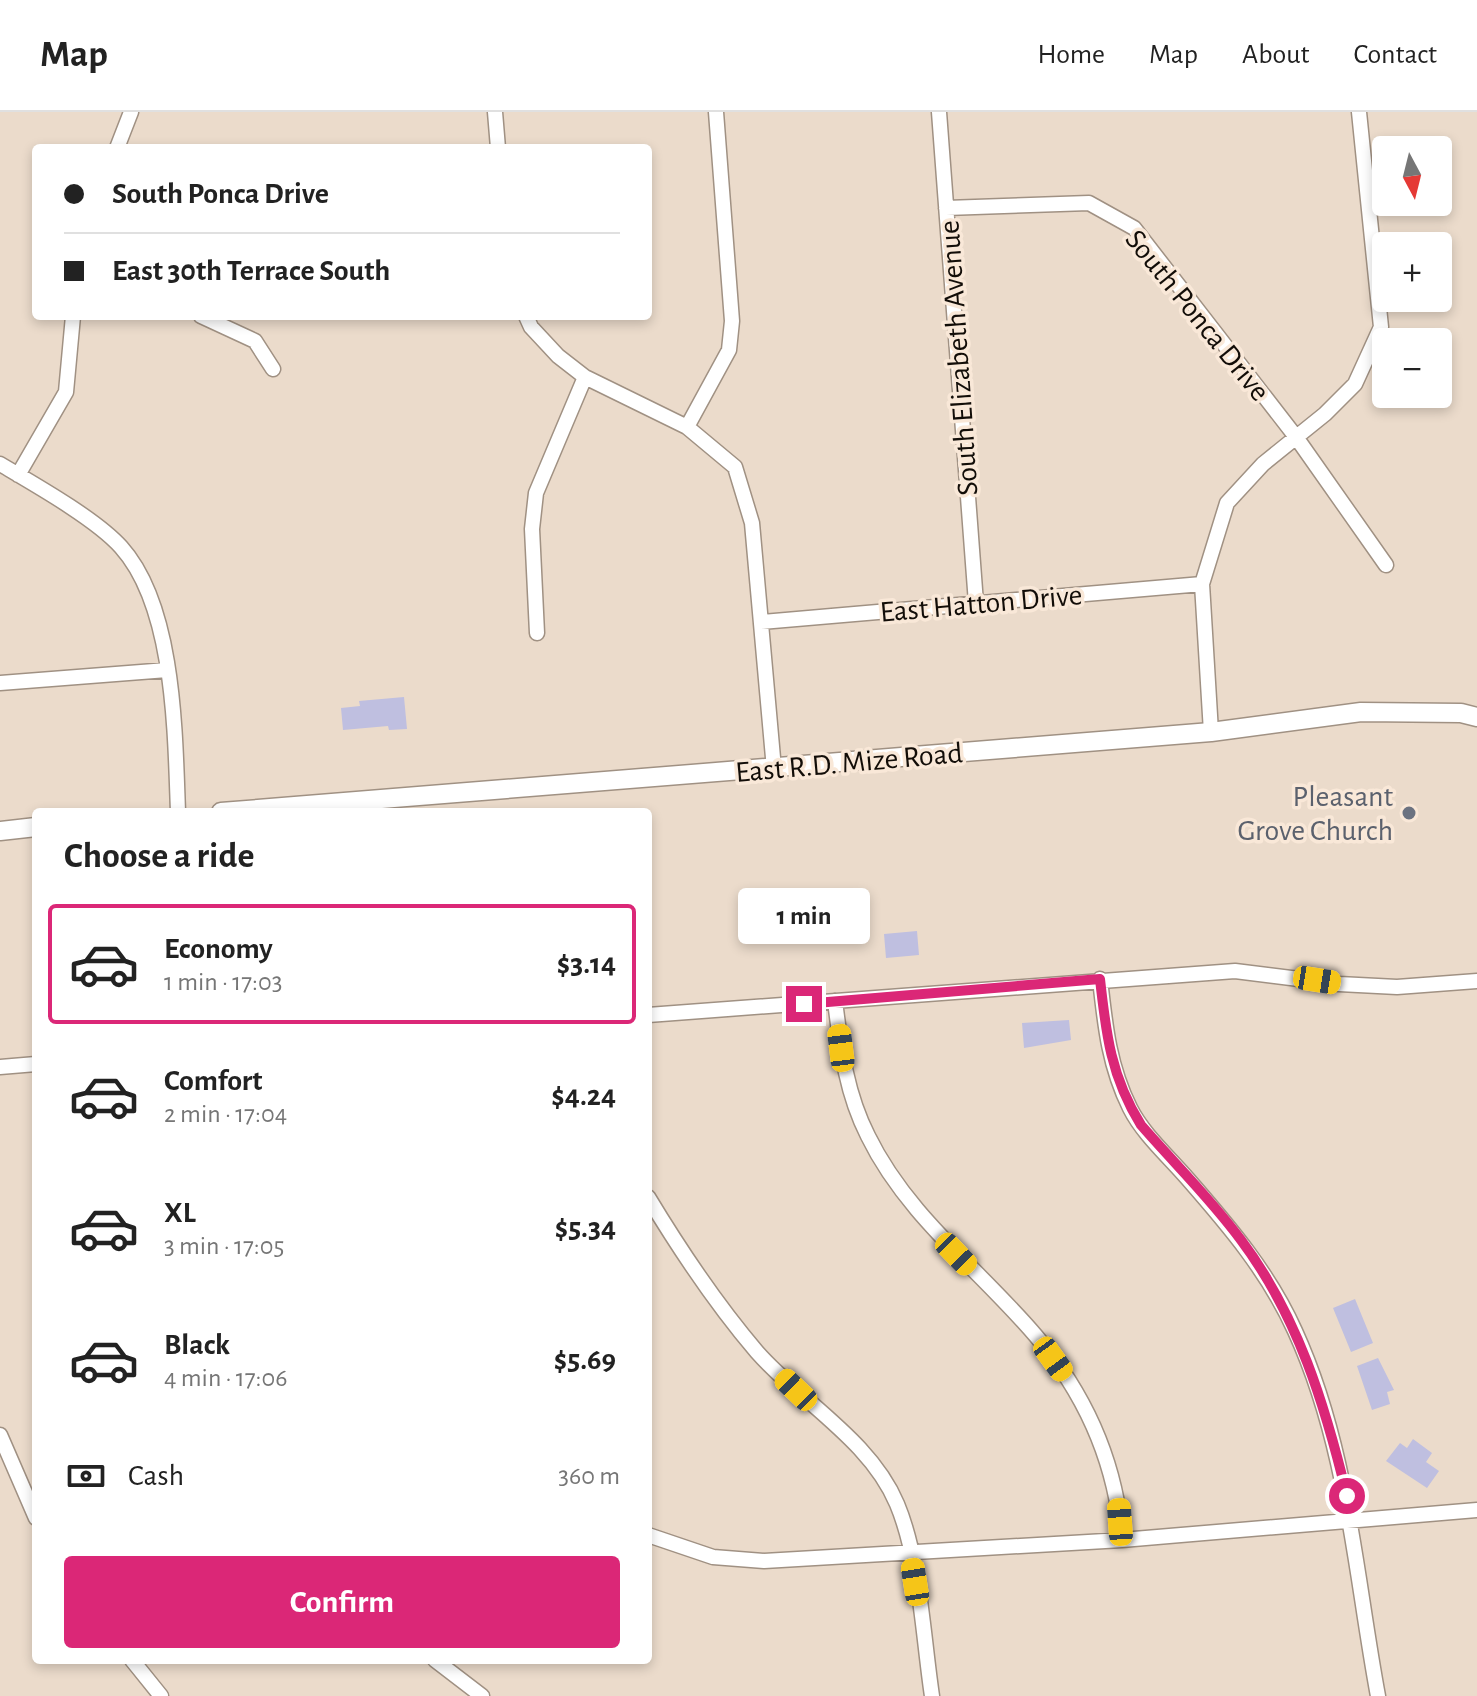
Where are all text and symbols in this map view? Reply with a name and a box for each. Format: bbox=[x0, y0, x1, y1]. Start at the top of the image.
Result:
text: Map bbox=[40, 36, 108, 74]
text: Home bbox=[1038, 41, 1105, 69]
text: Map bbox=[1149, 41, 1198, 69]
text: About bbox=[1242, 41, 1310, 69]
text: Contact bbox=[1354, 41, 1437, 69]
north arrow bbox=[1372, 136, 1452, 216]
map controls bbox=[1372, 136, 1452, 408]
text: South Ponca Drive bbox=[112, 179, 329, 209]
street label: South Elizabeth Avenue bbox=[934, 219, 984, 497]
street label: South Ponca Drive bbox=[1119, 224, 1275, 407]
button: + bbox=[1372, 232, 1452, 312]
text: East 30th Terrace South bbox=[112, 256, 390, 286]
button: − bbox=[1372, 328, 1452, 408]
street label: East Hatton Drive bbox=[879, 580, 1084, 628]
street label: East R.D. Mize Road bbox=[734, 738, 964, 788]
place label: Pleasant Grove Church bbox=[1238, 782, 1393, 846]
marker: Pleasant Grove Church bbox=[1400, 804, 1418, 822]
text: Choose a ride bbox=[64, 838, 254, 874]
callout: 1 min bbox=[738, 888, 870, 944]
text: 1 min bbox=[777, 903, 831, 929]
icon: car bbox=[68, 928, 140, 1000]
text: Economy bbox=[164, 934, 273, 964]
text: $3.14 bbox=[557, 949, 616, 979]
car bbox=[1291, 964, 1343, 996]
text: 1 min · 17:03 bbox=[164, 969, 282, 995]
route end bbox=[786, 986, 822, 1022]
car bbox=[826, 1023, 856, 1073]
icon: car bbox=[68, 1060, 140, 1132]
text: Comfort bbox=[164, 1066, 263, 1096]
text: $4.24 bbox=[551, 1081, 616, 1111]
text: 2 min · 17:04 bbox=[164, 1101, 287, 1127]
icon: car bbox=[68, 1192, 140, 1264]
text: XL bbox=[164, 1198, 196, 1228]
text: $5.34 bbox=[555, 1213, 616, 1243]
car bbox=[931, 1228, 981, 1280]
text: 3 min · 17:05 bbox=[164, 1233, 284, 1259]
icon: car bbox=[68, 1324, 140, 1396]
text: Black bbox=[164, 1330, 230, 1360]
car bbox=[1029, 1333, 1077, 1385]
text: $5.69 bbox=[554, 1345, 616, 1375]
text: 4 min · 17:06 bbox=[164, 1365, 288, 1391]
car bbox=[770, 1365, 822, 1415]
icon: cash bbox=[64, 1454, 108, 1498]
text: Cash bbox=[128, 1461, 184, 1491]
text: 360 m bbox=[558, 1463, 620, 1489]
route start bbox=[1329, 1478, 1365, 1514]
car bbox=[1106, 1497, 1134, 1547]
button: Confirm bbox=[64, 1556, 620, 1648]
car bbox=[899, 1556, 931, 1608]

